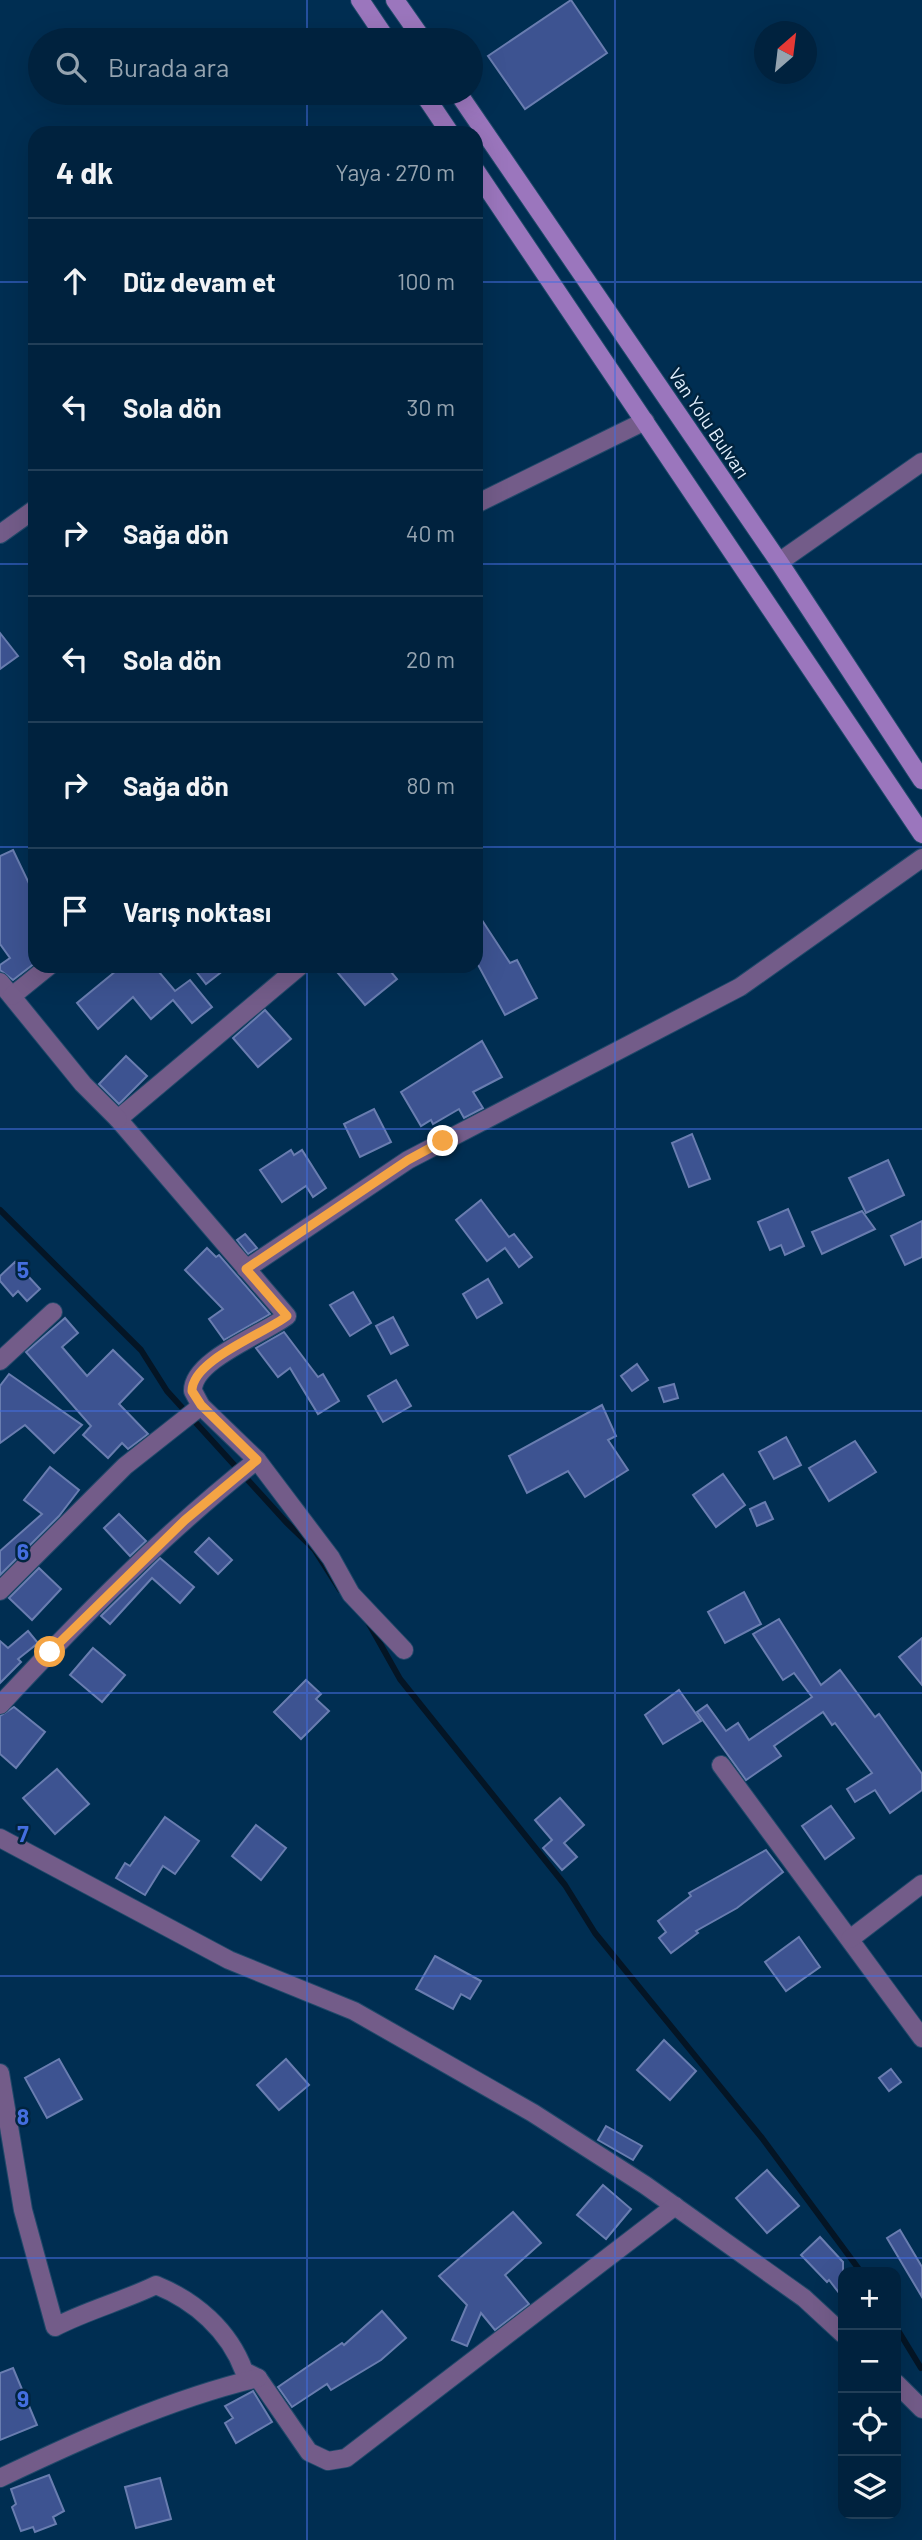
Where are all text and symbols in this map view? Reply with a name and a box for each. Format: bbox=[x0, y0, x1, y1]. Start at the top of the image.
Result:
north arrow bbox=[754, 21, 817, 84]
search box bbox=[28, 28, 483, 105]
icon: search bbox=[52, 48, 90, 86]
text: Burada ara bbox=[108, 51, 229, 82]
text: 4 dk bbox=[56, 154, 113, 190]
text: Yaya · 270 m bbox=[335, 158, 455, 186]
icon: ahead bbox=[56, 262, 94, 300]
text: Düz devam et bbox=[123, 266, 276, 297]
text: 100 m bbox=[397, 267, 455, 295]
street label: Van Yolu Bulvarı bbox=[664, 363, 755, 482]
icon: left bbox=[56, 388, 94, 426]
text: Sola dön bbox=[123, 392, 221, 423]
text: 30 m bbox=[407, 393, 455, 421]
icon: right bbox=[56, 514, 94, 552]
text: Sağa dön bbox=[123, 518, 229, 549]
text: 40 m bbox=[406, 519, 455, 547]
icon: left bbox=[56, 640, 94, 678]
text: Sola dön bbox=[123, 644, 221, 675]
text: 20 m bbox=[406, 645, 455, 673]
icon: right bbox=[56, 766, 94, 804]
text: Sağa dön bbox=[123, 770, 229, 801]
text: 80 m bbox=[406, 771, 455, 799]
icon: arrive bbox=[56, 892, 94, 930]
text: Varış noktası bbox=[123, 896, 271, 927]
route end bbox=[427, 1125, 458, 1156]
text: 5 bbox=[17, 1255, 29, 1283]
text: 6 bbox=[17, 1537, 29, 1565]
route start bbox=[34, 1636, 65, 1667]
text: 7 bbox=[17, 1819, 29, 1847]
text: 8 bbox=[17, 2102, 29, 2130]
map controls bbox=[838, 2267, 901, 2519]
button: + bbox=[838, 2267, 901, 2330]
button: − bbox=[838, 2330, 901, 2393]
text: 9 bbox=[17, 2384, 29, 2412]
button: locate bbox=[838, 2393, 901, 2456]
button: layers bbox=[838, 2456, 901, 2519]

